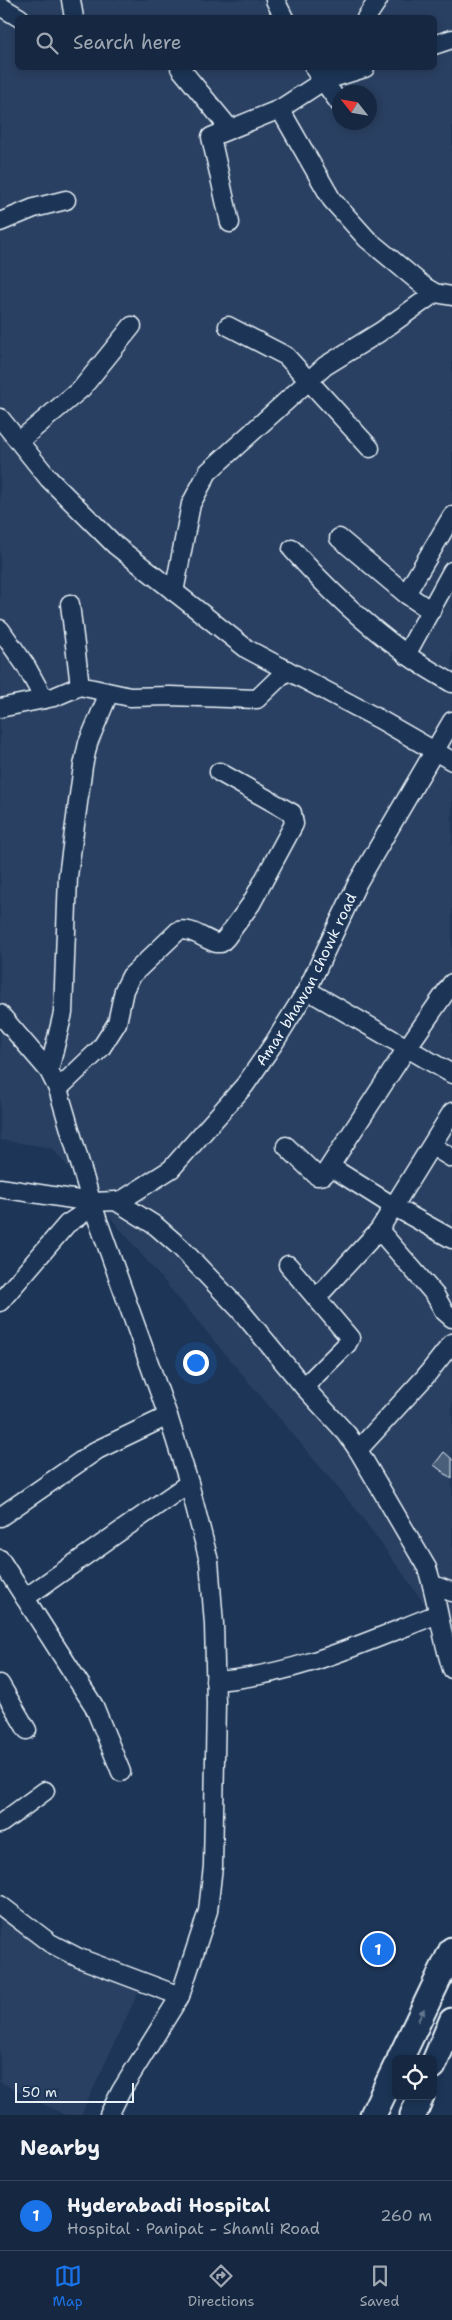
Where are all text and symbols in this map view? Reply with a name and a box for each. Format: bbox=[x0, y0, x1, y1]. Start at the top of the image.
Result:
search box bbox=[15, 15, 437, 70]
icon: search bbox=[33, 29, 61, 57]
text: Search here bbox=[73, 30, 182, 55]
north arrow bbox=[332, 85, 377, 130]
street label: Amar bhawan chowk road bbox=[251, 889, 362, 1070]
your location bbox=[183, 1350, 209, 1376]
pin: 1 bbox=[362, 1930, 394, 1968]
one-way arrow bbox=[417, 2008, 425, 2022]
map controls bbox=[392, 2055, 437, 2100]
button: locate bbox=[392, 2055, 437, 2100]
scale bar bbox=[15, 2080, 134, 2103]
text: 50 m bbox=[22, 2083, 57, 2101]
text: Nearby bbox=[20, 2134, 100, 2162]
text: Hyderabadi Hospital bbox=[67, 2193, 270, 2218]
text: 1 bbox=[32, 2205, 40, 2226]
text: 260 m bbox=[380, 2205, 432, 2226]
text: Hospital · Panipat - Shamli Road bbox=[67, 2218, 320, 2239]
tab: Map bbox=[53, 2262, 83, 2310]
tab: Directions bbox=[188, 2262, 254, 2310]
tab: Saved bbox=[360, 2262, 399, 2310]

